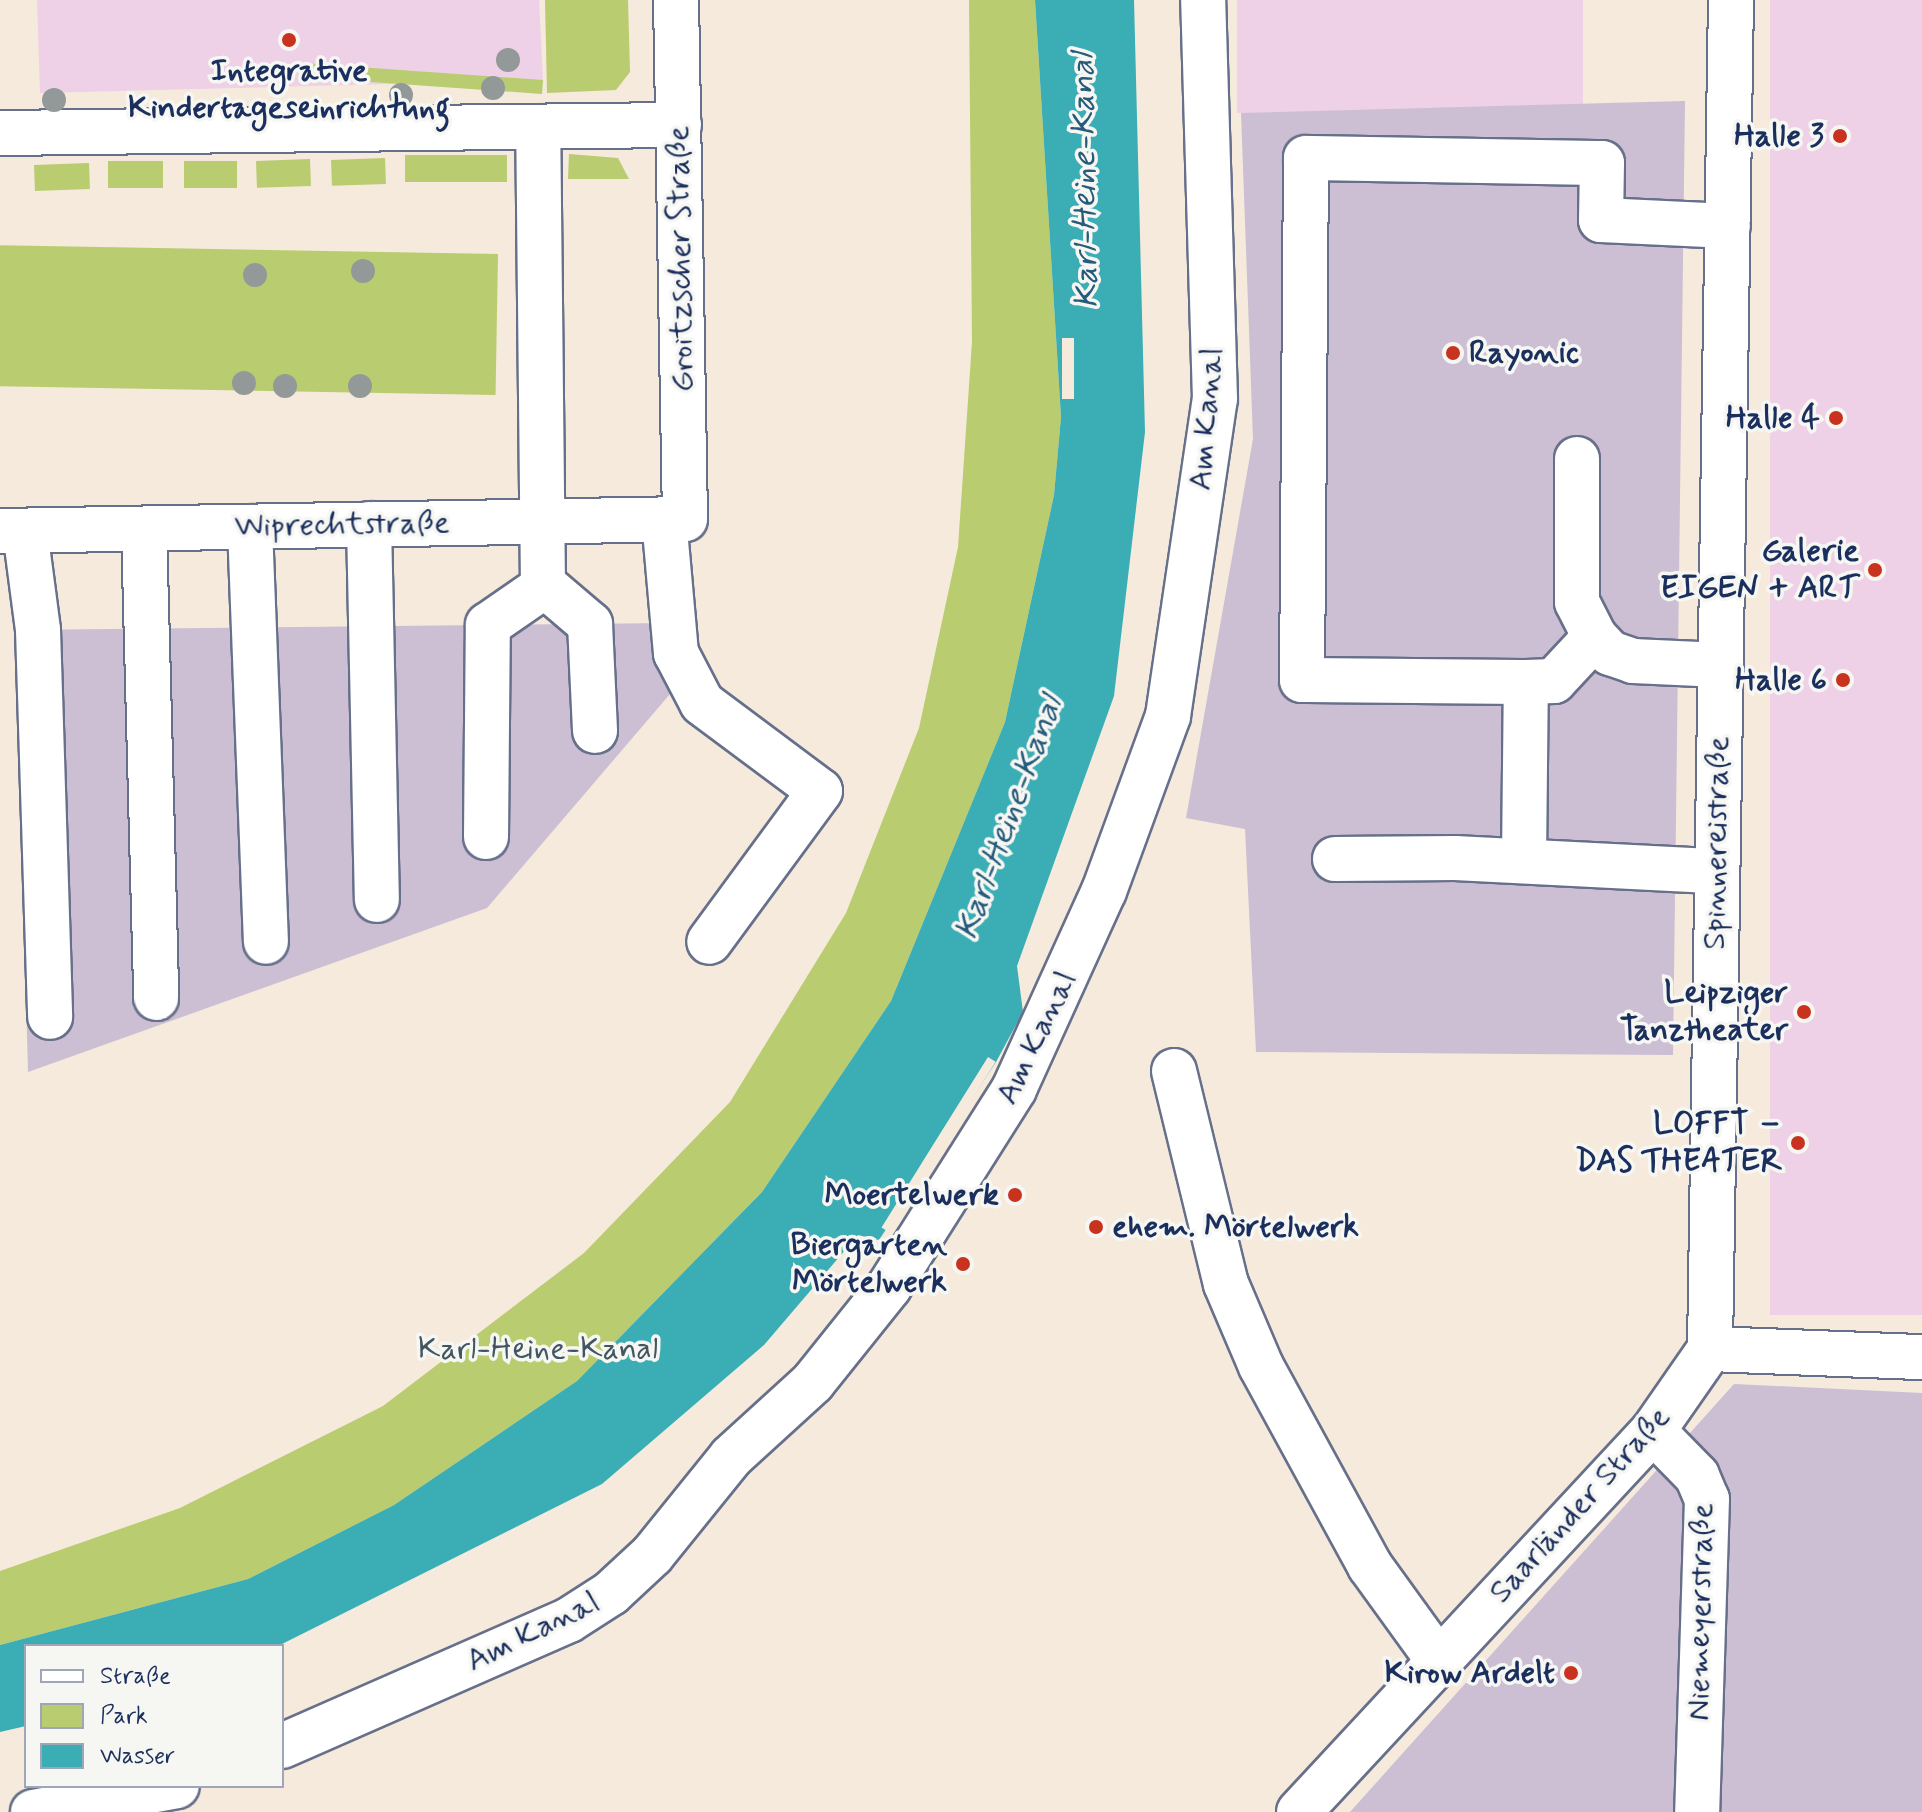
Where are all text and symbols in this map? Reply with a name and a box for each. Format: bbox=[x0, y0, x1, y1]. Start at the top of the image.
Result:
marker: Integrative Kindertageseinrichtung bbox=[280, 31, 298, 49]
place label: Integrative Kindertageseinrichtung bbox=[128, 53, 450, 128]
water label: Karl-Heine-Kanal bbox=[1062, 53, 1108, 309]
place label: Halle 3 bbox=[1734, 117, 1824, 155]
street label: Groitzscher Straße bbox=[659, 126, 703, 392]
marker: Halle 3 bbox=[1831, 127, 1849, 145]
place label: Rayonic bbox=[1469, 334, 1579, 372]
marker: Rayonic bbox=[1444, 344, 1462, 362]
street label: Am Kanal bbox=[1182, 351, 1232, 487]
place label: Halle 4 bbox=[1726, 399, 1820, 437]
marker: Halle 4 bbox=[1827, 409, 1845, 427]
street label: Wiprechtstraße bbox=[234, 504, 450, 546]
place label: Galerie EIGEN + ART bbox=[1660, 533, 1859, 608]
marker: Galerie EIGEN + ART bbox=[1866, 561, 1884, 579]
place label: Halle 6 bbox=[1735, 661, 1827, 699]
marker: Halle 6 bbox=[1834, 671, 1852, 689]
water label: Karl-Heine-Kanal bbox=[946, 691, 1072, 945]
street label: Spinnereistraße bbox=[1696, 736, 1738, 950]
street label: Am Kanal bbox=[991, 970, 1083, 1106]
place label: Leipziger Tanztheater bbox=[1620, 975, 1788, 1050]
marker: Leipziger Tanztheater bbox=[1795, 1003, 1813, 1021]
place label: LOFFT – DAS THEATER bbox=[1585, 1106, 1782, 1181]
marker: LOFFT – DAS THEATER bbox=[1789, 1134, 1807, 1152]
place label: Moertelwerk bbox=[824, 1176, 999, 1214]
marker: Moertelwerk bbox=[1006, 1186, 1024, 1204]
place label: ehem. Mörtelwerk bbox=[1112, 1208, 1359, 1246]
marker: ehem. Mörtelwerk bbox=[1087, 1218, 1105, 1236]
place label: Biergarten Mörtelwerk bbox=[790, 1227, 947, 1302]
marker: Biergarten Mörtelwerk bbox=[954, 1255, 972, 1273]
park label: Karl-Heine-Kanal bbox=[418, 1330, 658, 1368]
street label: Saarländer Straße bbox=[1481, 1399, 1679, 1611]
street label: Niemeyerstraße bbox=[1680, 1503, 1722, 1721]
street label: Am Kanal bbox=[465, 1586, 601, 1678]
legend bbox=[24, 1644, 284, 1788]
place label: Kirow Ardelt bbox=[1379, 1654, 1555, 1692]
text: Straße bbox=[100, 1661, 171, 1692]
marker: Kirow Ardelt bbox=[1562, 1664, 1580, 1682]
text: Park bbox=[100, 1701, 148, 1732]
text: Wasser bbox=[100, 1741, 175, 1772]

